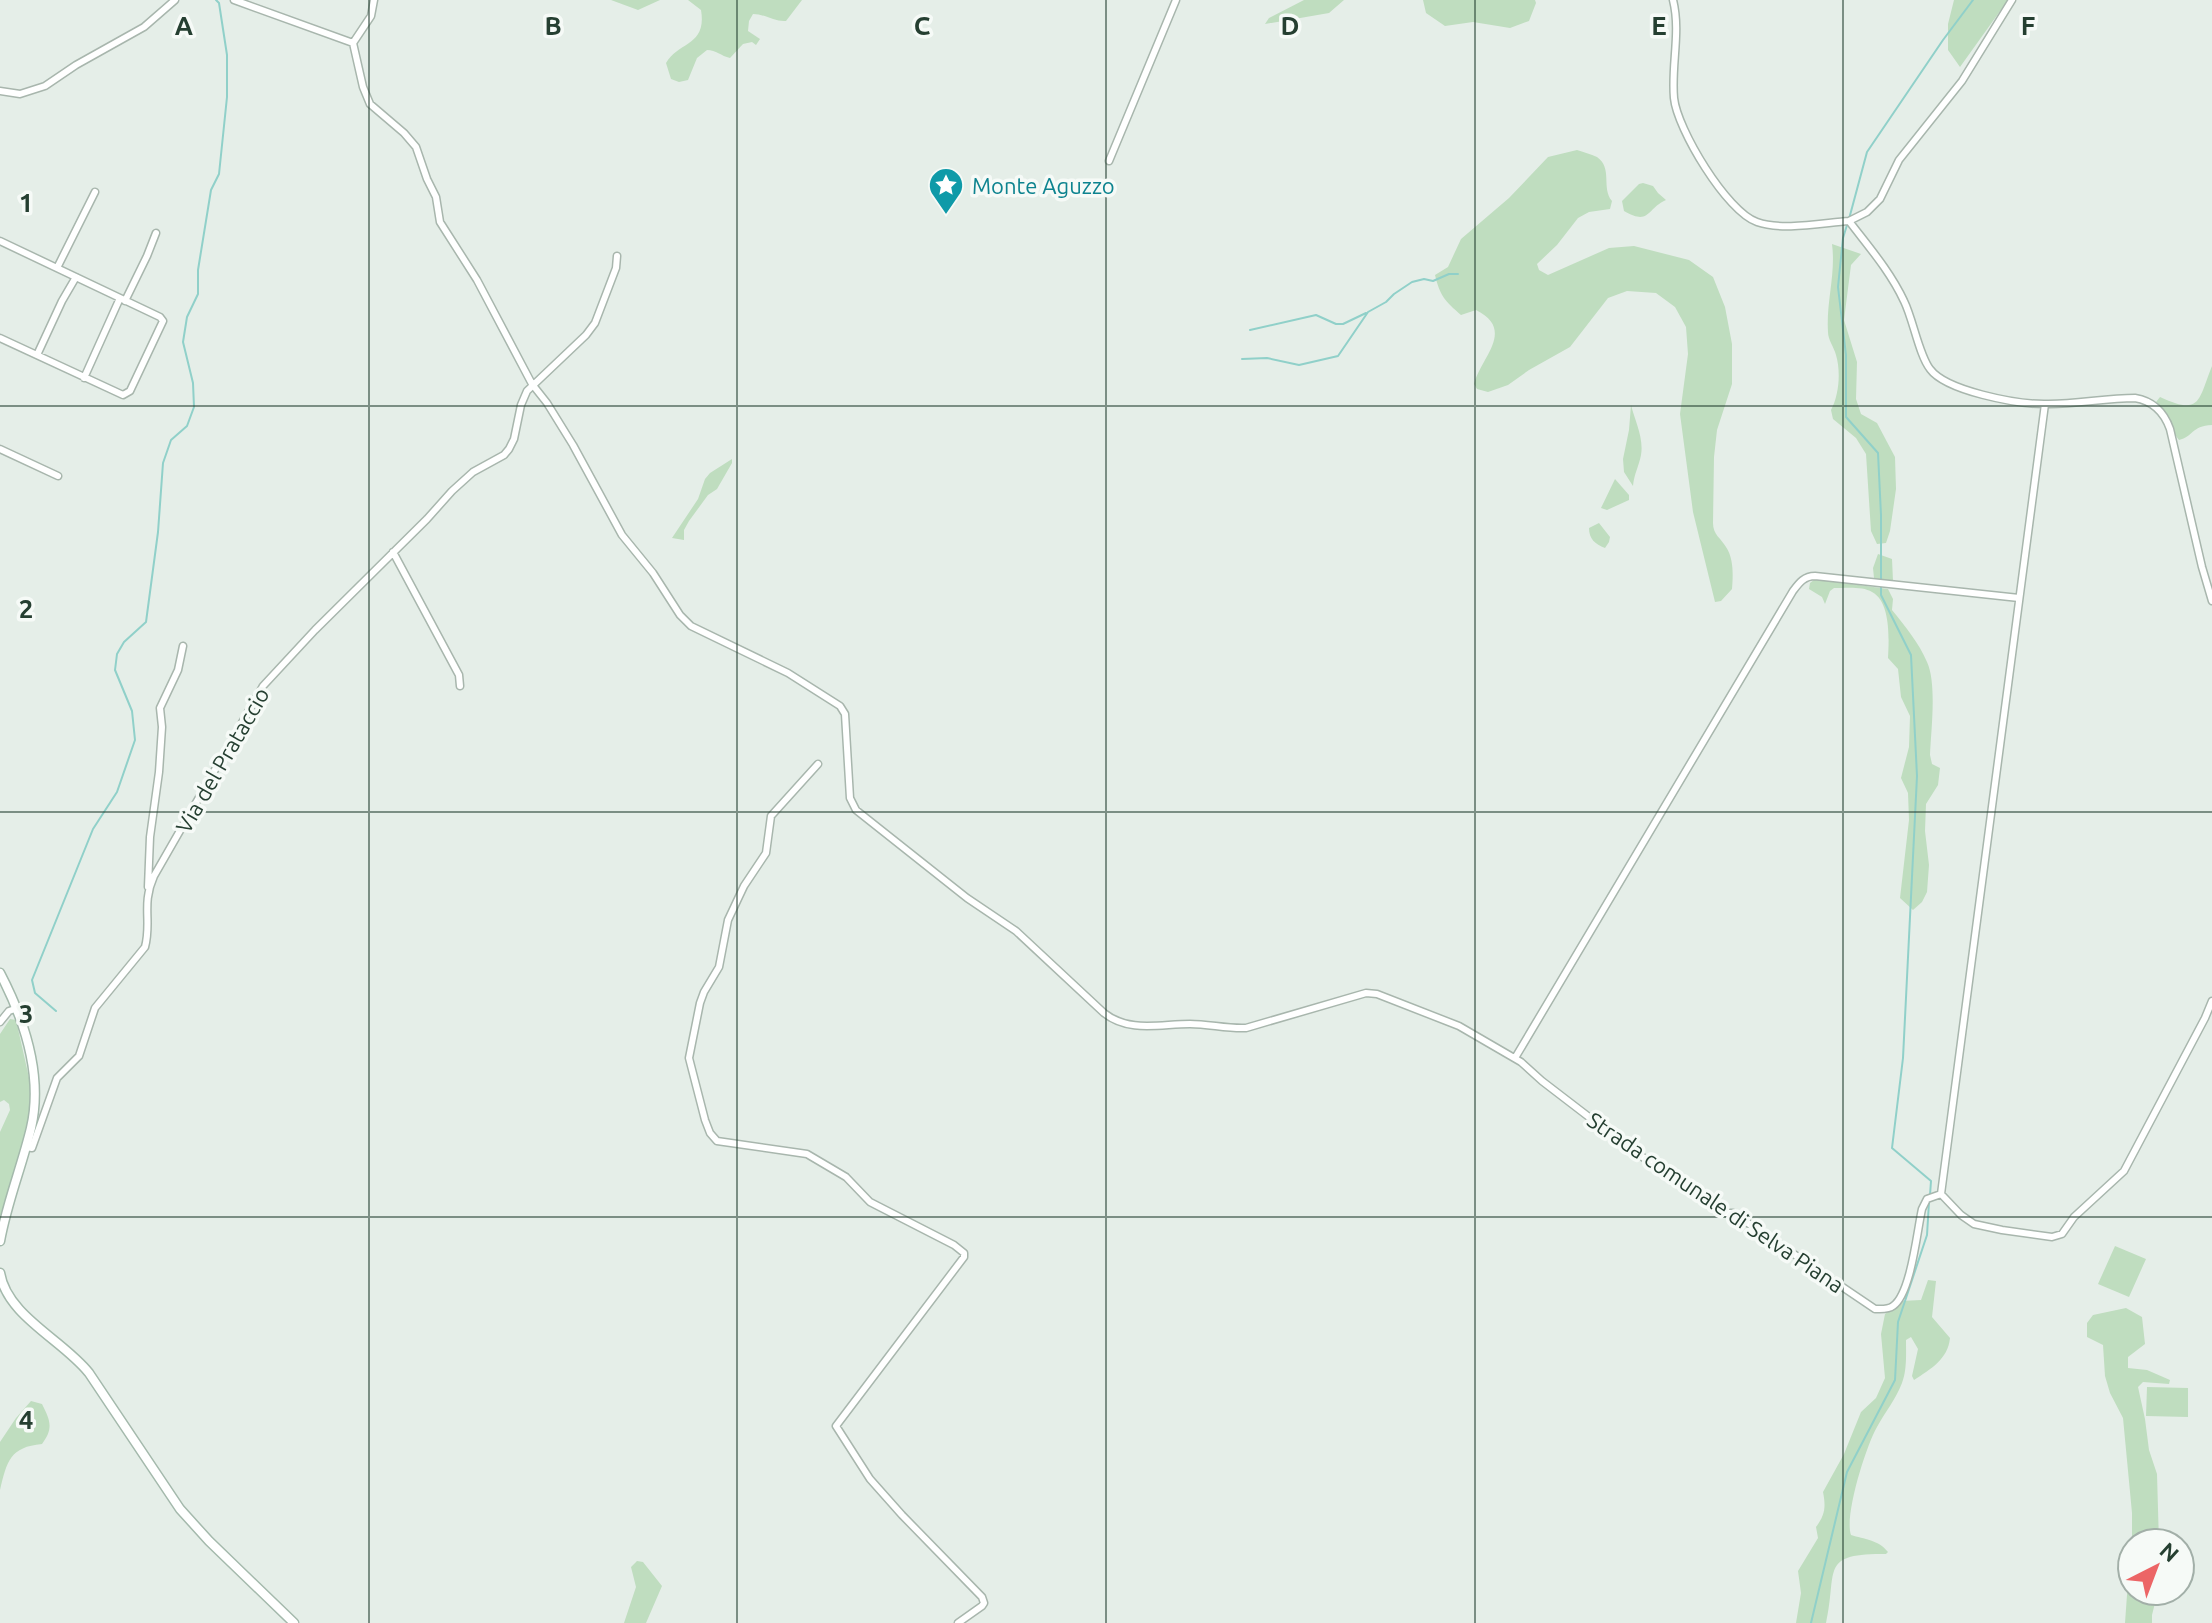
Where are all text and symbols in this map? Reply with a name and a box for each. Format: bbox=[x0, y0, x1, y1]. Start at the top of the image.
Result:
text: A bbox=[175, 11, 194, 40]
text: B bbox=[544, 11, 562, 40]
text: C bbox=[914, 11, 931, 40]
text: D bbox=[1281, 11, 1299, 40]
text: E bbox=[1651, 11, 1667, 40]
text: F bbox=[2021, 11, 2035, 40]
place icon: Monte Aguzzo bbox=[927, 166, 965, 216]
place label: Monte Aguzzo bbox=[972, 173, 1115, 198]
text: 1 bbox=[19, 188, 33, 217]
text: 2 bbox=[19, 594, 33, 623]
street label: Via del Prataccio bbox=[170, 683, 274, 837]
text: 3 bbox=[19, 999, 33, 1028]
street label: Strada comunale di Selva Piana bbox=[1583, 1107, 1849, 1297]
text: 4 bbox=[19, 1405, 33, 1434]
north arrow bbox=[2116, 1527, 2196, 1607]
text: N bbox=[2155, 1537, 2184, 1567]

